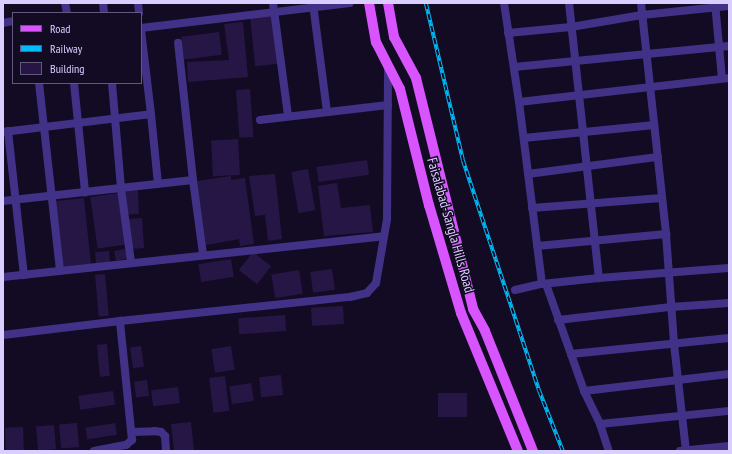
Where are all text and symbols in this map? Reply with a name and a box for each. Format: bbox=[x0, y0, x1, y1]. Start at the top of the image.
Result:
legend bbox=[12, 12, 142, 84]
text: Road bbox=[50, 21, 70, 36]
text: Railway bbox=[50, 41, 82, 56]
text: Building bbox=[50, 61, 85, 76]
street label: Faisalabad-Sangla Hills Road bbox=[424, 156, 478, 294]

